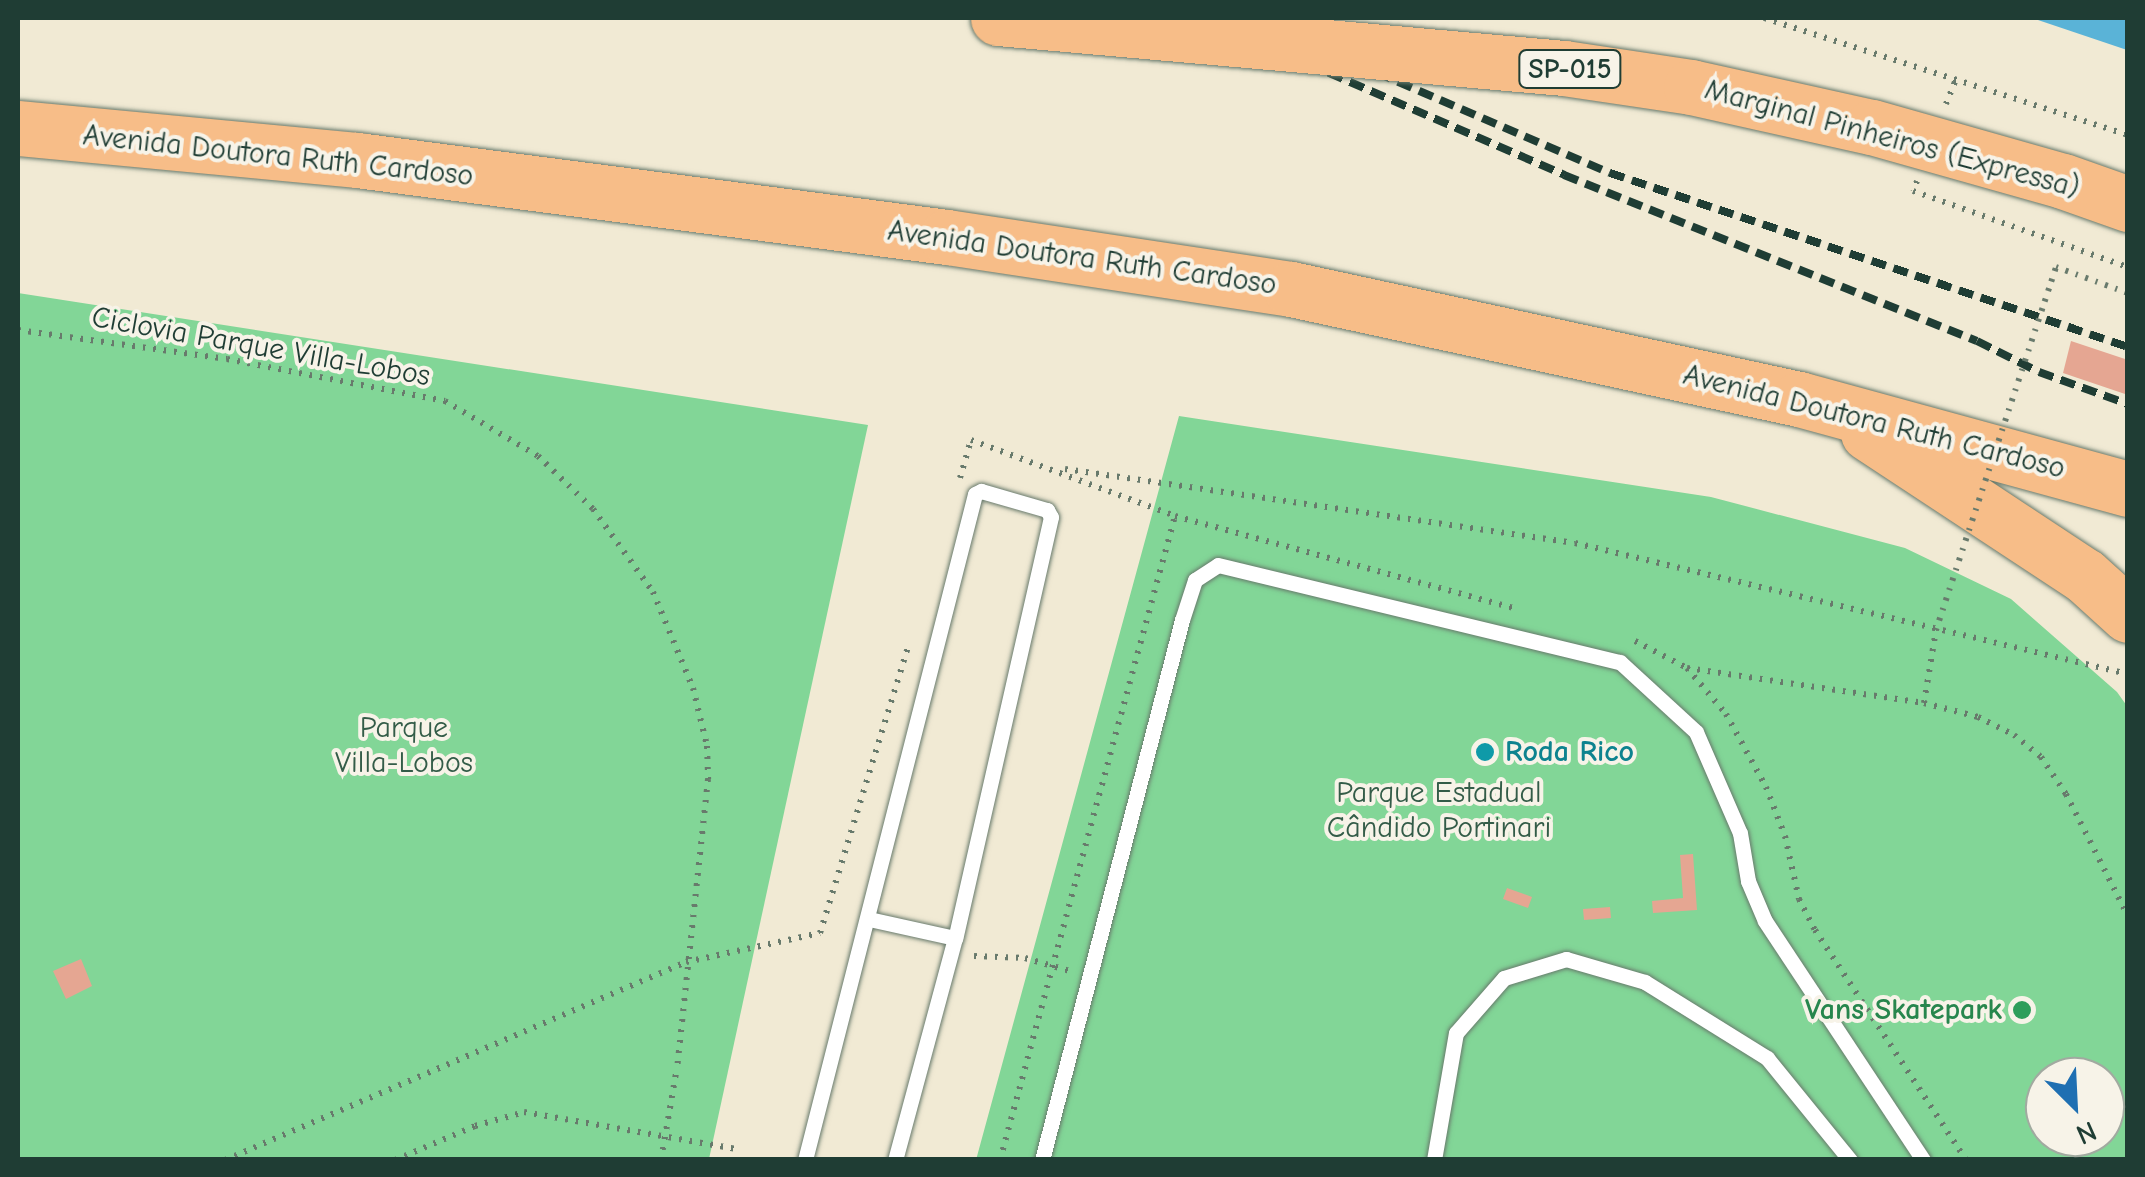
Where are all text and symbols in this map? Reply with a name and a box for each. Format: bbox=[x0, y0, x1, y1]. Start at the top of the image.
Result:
road number: SP-015 bbox=[1518, 46, 1622, 92]
street label: Marginal Pinheiros (Expressa) bbox=[1701, 72, 2083, 206]
street label: Avenida Doutora Ruth Cardoso bbox=[81, 118, 475, 194]
street label: Avenida Doutora Ruth Cardoso bbox=[885, 213, 1279, 303]
street label: Ciclovia Parque Villa-Lobos bbox=[89, 299, 433, 395]
street label: Avenida Doutora Ruth Cardoso bbox=[1679, 357, 2069, 487]
park label: Parque Villa-Lobos bbox=[335, 710, 473, 780]
place label: Roda Rico bbox=[1505, 734, 1634, 770]
marker: Roda Rico bbox=[1474, 741, 1496, 763]
park label: Parque Estadual Cândido Portinari bbox=[1327, 775, 1551, 846]
place label: Vans Skatepark bbox=[1805, 992, 2002, 1028]
marker: Vans Skatepark bbox=[2011, 999, 2033, 1021]
north arrow bbox=[2025, 1057, 2125, 1157]
text: N bbox=[2072, 1114, 2101, 1151]

